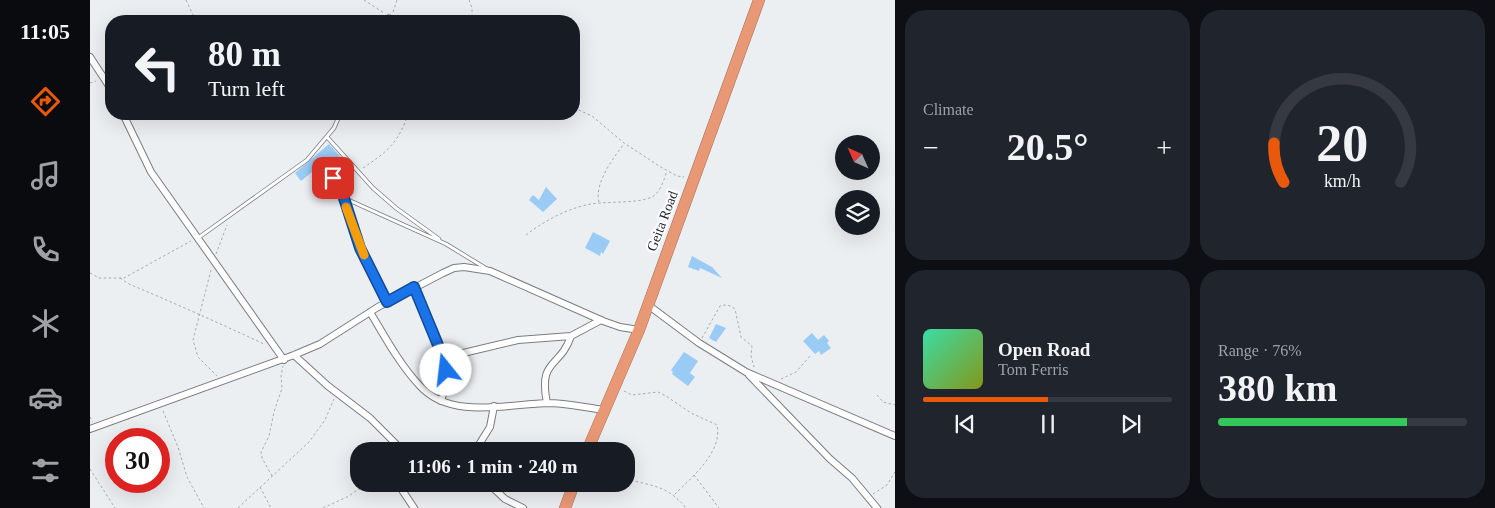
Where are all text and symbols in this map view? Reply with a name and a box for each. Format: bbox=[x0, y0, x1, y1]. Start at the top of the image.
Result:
text: 11:05 bbox=[20, 19, 70, 44]
icon: left bbox=[125, 35, 190, 100]
text: 80 m bbox=[208, 35, 281, 74]
text: Turn left bbox=[208, 76, 285, 101]
icon: directions bbox=[28, 84, 63, 119]
text: Climate bbox=[923, 101, 974, 118]
text: 20 bbox=[1317, 115, 1369, 172]
text: 20.5° bbox=[1007, 126, 1088, 168]
text: − bbox=[923, 132, 939, 163]
text: + bbox=[1156, 132, 1172, 163]
north arrow bbox=[835, 135, 880, 180]
map controls bbox=[835, 135, 880, 235]
pin bbox=[312, 157, 354, 199]
icon: music bbox=[28, 158, 63, 193]
icon: arrive bbox=[319, 164, 347, 192]
text: km/h bbox=[1324, 171, 1361, 191]
street label: Geita Road bbox=[644, 189, 681, 253]
button: layers bbox=[835, 190, 880, 235]
icon: phone bbox=[28, 232, 63, 267]
icon: climate bbox=[28, 306, 63, 341]
text: Open Road bbox=[998, 339, 1090, 360]
text: Range · 76% bbox=[1218, 342, 1302, 359]
position arrow bbox=[419, 343, 471, 395]
text: Tom Ferris bbox=[998, 361, 1068, 378]
text: 380 km bbox=[1218, 367, 1337, 409]
icon: car bbox=[28, 380, 63, 415]
icon: previous bbox=[951, 410, 979, 438]
icon: pause bbox=[1034, 410, 1062, 438]
icon: next bbox=[1117, 410, 1145, 438]
speed limit sign: 30 bbox=[105, 428, 170, 493]
icon: filters bbox=[28, 453, 63, 488]
text: 11:06 · 1 min · 240 m bbox=[408, 456, 577, 477]

